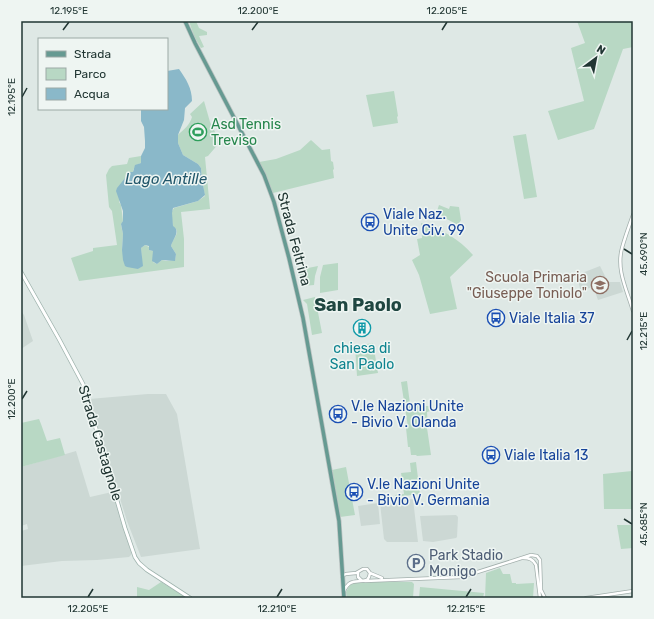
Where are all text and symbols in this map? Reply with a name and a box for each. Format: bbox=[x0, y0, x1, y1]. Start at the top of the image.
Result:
text: 12.195°E bbox=[50, 5, 88, 17]
text: 12.200°E bbox=[237, 5, 279, 17]
text: 12.205°E bbox=[427, 5, 467, 17]
legend bbox=[38, 38, 168, 110]
north arrow bbox=[576, 38, 616, 78]
text: N bbox=[594, 42, 608, 58]
text: Strada bbox=[74, 47, 111, 61]
text: Parco bbox=[74, 67, 106, 81]
text: 12.195°E bbox=[6, 78, 18, 116]
text: Acqua bbox=[74, 87, 110, 101]
place label: Asd Tennis Treviso bbox=[211, 116, 281, 149]
sports icon: Asd Tennis Treviso bbox=[188, 122, 208, 142]
water label: Lago Antille bbox=[125, 170, 208, 188]
street label: Strada Feltrina bbox=[273, 190, 315, 288]
place label: Viale Naz. Unite Civ. 99 bbox=[383, 206, 465, 239]
bus stop icon: Viale Naz. Unite Civ. 99 bbox=[360, 212, 380, 232]
text: 45.690°N bbox=[638, 232, 650, 276]
place label: Scuola Primaria "Giuseppe Toniolo" bbox=[467, 269, 587, 302]
school or university icon: Scuola Primaria "Giuseppe Toniolo" bbox=[590, 275, 610, 295]
district label: San Paolo bbox=[314, 294, 402, 316]
bus stop icon: Viale Italia 37 bbox=[486, 308, 506, 328]
place label: Viale Italia 37 bbox=[509, 310, 594, 327]
text: 12.215°E bbox=[638, 312, 650, 350]
building icon: chiesa di San Paolo bbox=[352, 318, 372, 338]
place label: chiesa di San Paolo bbox=[330, 340, 394, 373]
text: 12.200°E bbox=[6, 378, 18, 420]
street label: Strada Castagnole bbox=[74, 383, 126, 503]
place label: V.le Nazioni Unite - Bivio V. Olanda bbox=[351, 398, 464, 431]
bus stop icon: V.le Nazioni Unite - Bivio V. Olanda bbox=[328, 404, 348, 424]
bus stop icon: Viale Italia 13 bbox=[481, 445, 501, 465]
place label: Viale Italia 13 bbox=[504, 447, 588, 464]
place label: V.le Nazioni Unite - Bivio V. Germania bbox=[367, 476, 490, 509]
bus stop icon: V.le Nazioni Unite - Bivio V. Germania bbox=[344, 482, 364, 502]
text: 45.685°N bbox=[638, 502, 650, 546]
place label: Park Stadio Monigo bbox=[429, 547, 503, 580]
parking icon: Park Stadio Monigo bbox=[406, 553, 426, 573]
text: 12.205°E bbox=[68, 603, 108, 615]
text: 12.210°E bbox=[257, 603, 297, 615]
text: 12.215°E bbox=[447, 603, 485, 615]

